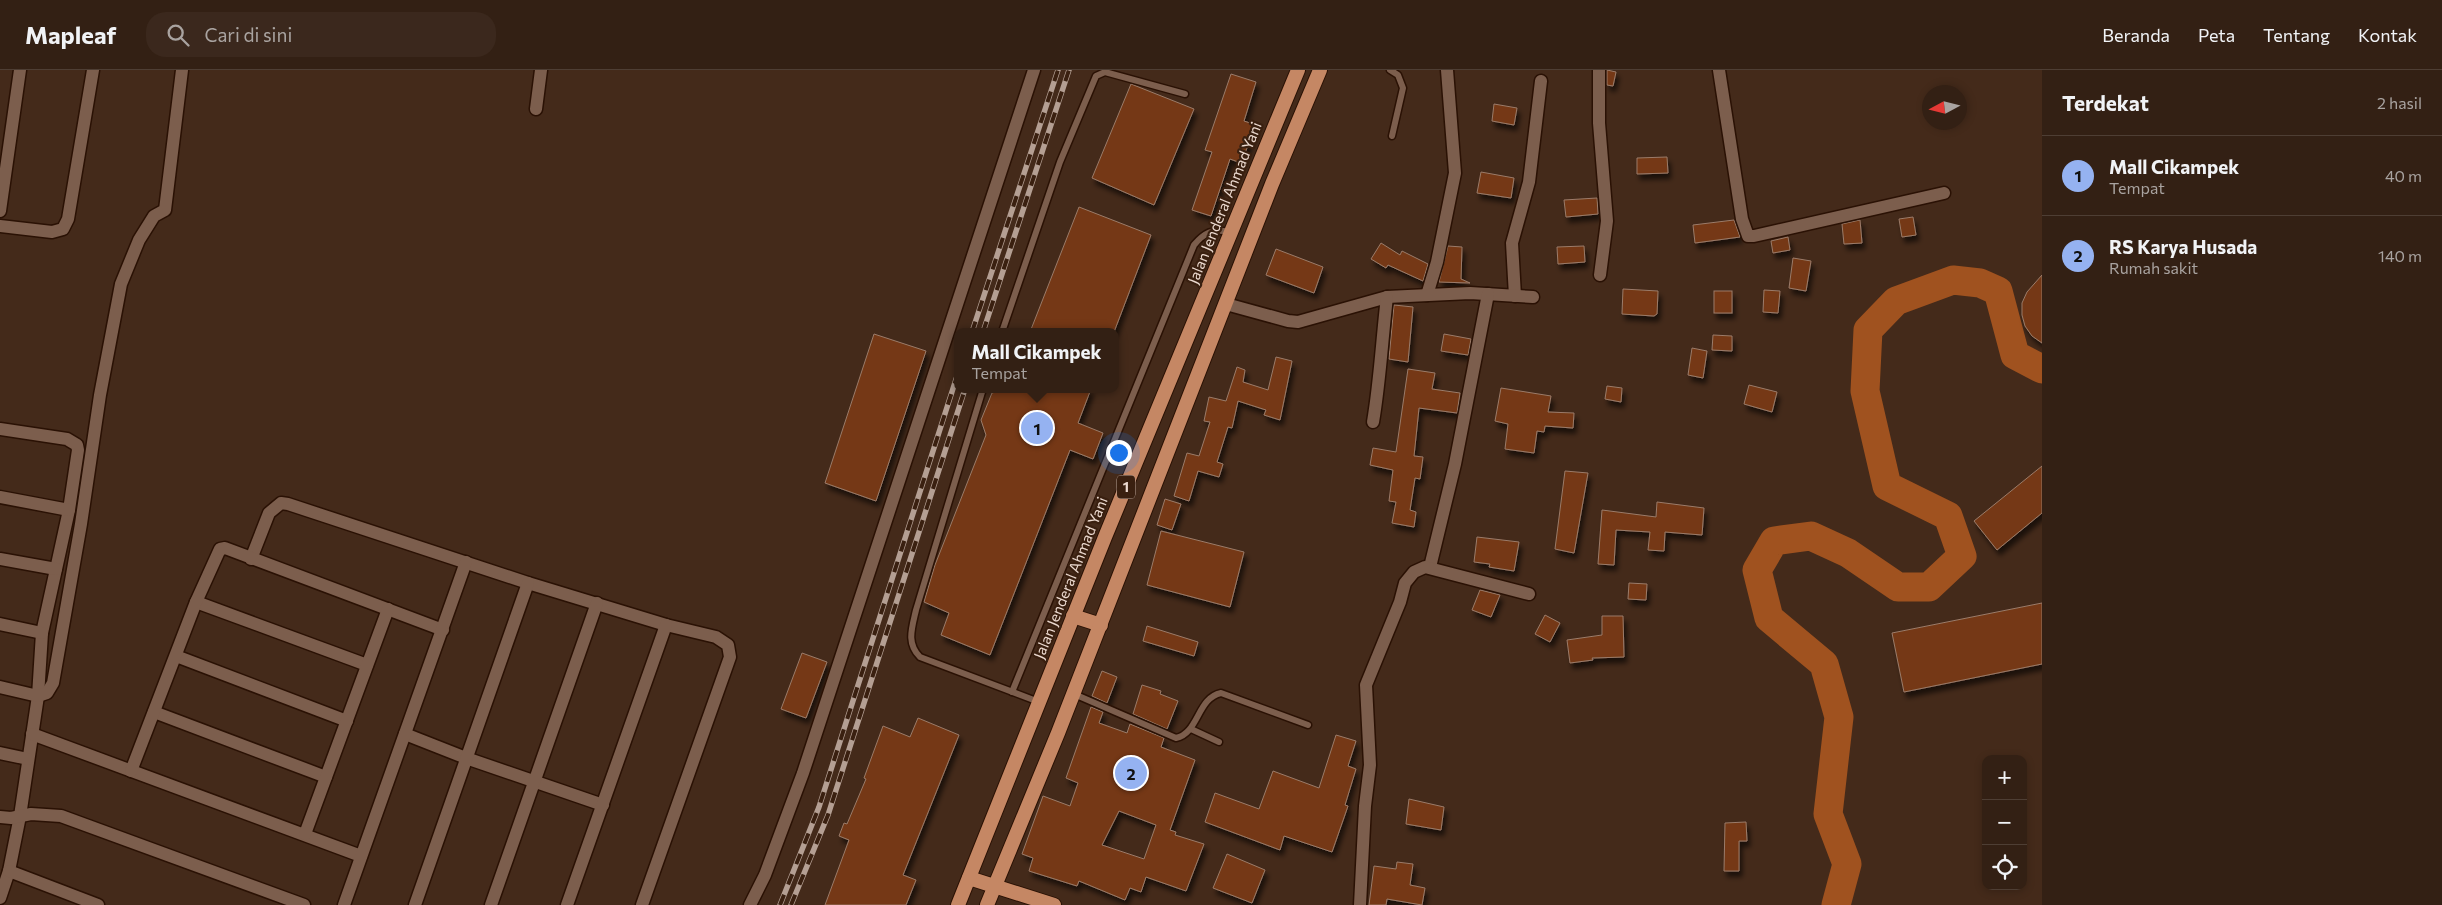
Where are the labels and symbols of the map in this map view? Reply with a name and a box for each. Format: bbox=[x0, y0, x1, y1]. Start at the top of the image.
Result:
north arrow bbox=[1922, 85, 1967, 130]
street label: Jalan Jenderal Ahmad Yani bbox=[1183, 119, 1265, 286]
pin: 1 bbox=[1021, 409, 1053, 447]
your location bbox=[1106, 440, 1132, 466]
road number: 1 bbox=[1117, 476, 1135, 498]
street label: Jalan Jenderal Ahmad Yani bbox=[1029, 494, 1111, 661]
pin: 2 bbox=[1115, 754, 1147, 792]

